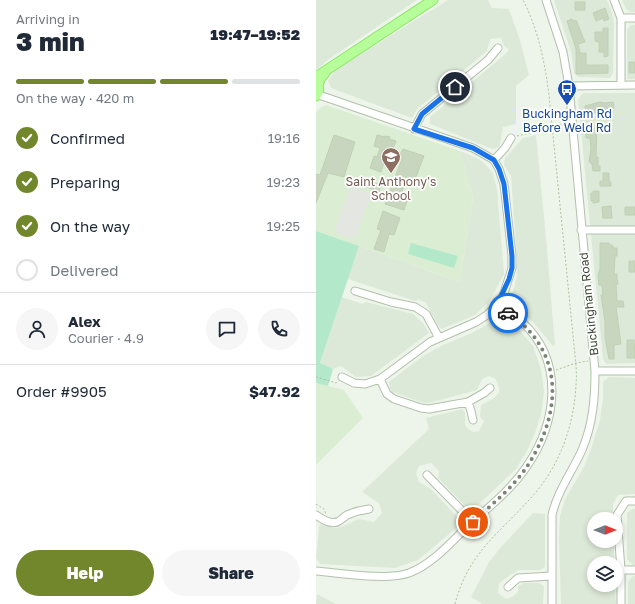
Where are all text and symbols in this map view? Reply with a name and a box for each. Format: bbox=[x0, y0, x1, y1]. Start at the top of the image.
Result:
text: Arriving in bbox=[16, 11, 80, 27]
text: 19:47–19:52 bbox=[210, 25, 300, 43]
text: 3 min bbox=[16, 26, 85, 57]
pin bbox=[438, 70, 472, 104]
icon: home bbox=[444, 76, 466, 98]
bus stop icon: Buckingham Rd Before Weld Rd bbox=[556, 78, 578, 106]
text: On the way · 420 m bbox=[16, 90, 134, 106]
place label: Buckingham Rd Before Weld Rd bbox=[522, 106, 612, 135]
icon: check bbox=[16, 127, 38, 149]
text: Confirmed bbox=[50, 129, 125, 147]
text: 19:16 bbox=[268, 130, 300, 146]
school or university icon: Saint Anthony's School bbox=[380, 146, 402, 174]
icon: check bbox=[16, 171, 38, 193]
text: Preparing bbox=[50, 173, 120, 191]
text: 19:23 bbox=[267, 174, 300, 190]
place label: Saint Anthony's School bbox=[346, 174, 436, 203]
icon: check bbox=[16, 215, 38, 237]
text: On the way bbox=[50, 217, 130, 235]
text: 19:25 bbox=[267, 218, 300, 234]
street label: Buckingham Road bbox=[576, 252, 601, 356]
text: Delivered bbox=[50, 261, 118, 279]
courier bbox=[488, 293, 528, 333]
icon: car bbox=[497, 302, 519, 324]
button: person bbox=[16, 308, 58, 350]
button: chat bbox=[206, 308, 248, 350]
button: phone bbox=[258, 308, 300, 350]
text: Alex bbox=[68, 312, 101, 330]
text: Courier · 4.9 bbox=[68, 330, 144, 346]
text: Order #9905 bbox=[16, 382, 107, 400]
text: $47.92 bbox=[249, 382, 300, 400]
pin bbox=[456, 505, 490, 539]
icon: bag bbox=[462, 511, 484, 533]
north arrow bbox=[587, 512, 623, 548]
map controls bbox=[587, 512, 623, 592]
button: Help bbox=[16, 550, 154, 596]
button: Share bbox=[162, 550, 300, 596]
button: layers bbox=[587, 556, 623, 592]

